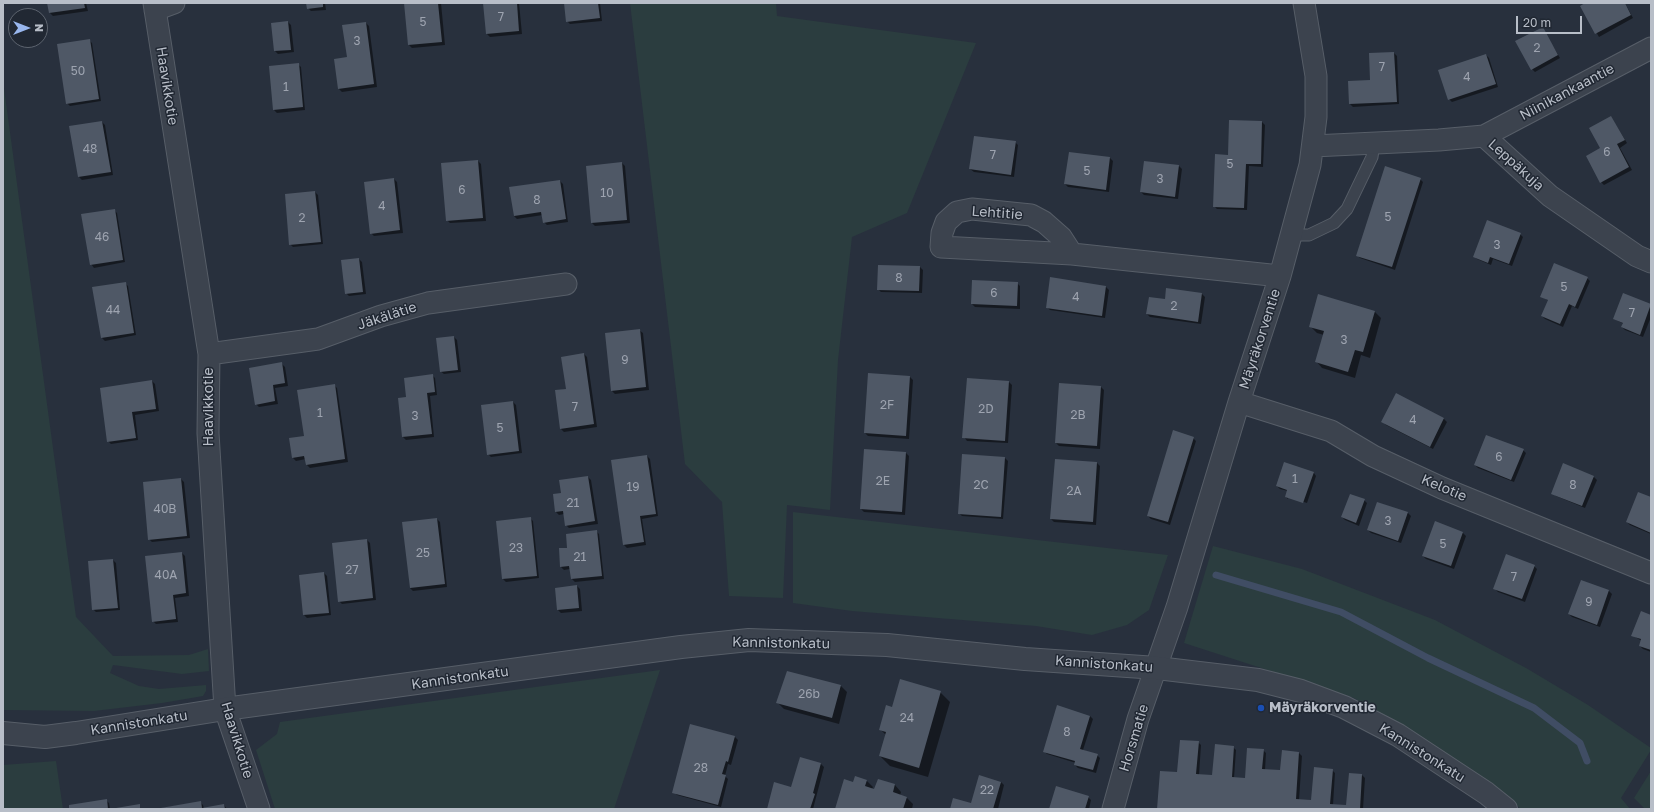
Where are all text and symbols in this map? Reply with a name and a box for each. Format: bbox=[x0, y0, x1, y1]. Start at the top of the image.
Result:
north arrow bbox=[8, 8, 48, 48]
scale bar bbox=[1518, 8, 1584, 34]
house number: 7 bbox=[498, 10, 504, 24]
house number: 5 bbox=[420, 15, 426, 29]
text: 20 m bbox=[1523, 15, 1551, 30]
text: N bbox=[33, 24, 46, 32]
house number: 3 bbox=[353, 34, 361, 48]
house number: 2 bbox=[1534, 41, 1540, 55]
street label: Haavikkotie bbox=[153, 46, 181, 126]
house number: 7 bbox=[1379, 60, 1385, 74]
street label: Niinikankaantie bbox=[1517, 60, 1617, 124]
house number: 50 bbox=[71, 64, 85, 78]
house number: 4 bbox=[1463, 70, 1471, 84]
house number: 1 bbox=[283, 80, 289, 94]
street label: Leppäkuja bbox=[1485, 136, 1547, 194]
house number: 48 bbox=[83, 142, 97, 156]
house number: 6 bbox=[1603, 145, 1611, 159]
house number: 7 bbox=[990, 148, 996, 162]
house number: 5 bbox=[1227, 157, 1233, 171]
house number: 5 bbox=[1084, 164, 1090, 178]
house number: 3 bbox=[1156, 172, 1164, 186]
house number: 6 bbox=[458, 183, 466, 197]
house number: 10 bbox=[600, 186, 614, 200]
house number: 8 bbox=[533, 193, 541, 207]
house number: 4 bbox=[378, 199, 386, 213]
street label: Lehtitie bbox=[971, 203, 1023, 223]
house number: 5 bbox=[1385, 210, 1391, 224]
house number: 2 bbox=[299, 211, 305, 225]
house number: 46 bbox=[95, 230, 109, 244]
house number: 3 bbox=[1493, 238, 1501, 252]
house number: 8 bbox=[895, 271, 903, 285]
house number: 5 bbox=[1561, 280, 1567, 294]
house number: 6 bbox=[990, 286, 998, 300]
street label: Mäyräkorventie bbox=[1236, 287, 1284, 391]
house number: 4 bbox=[1072, 290, 1080, 304]
street label: Jäkälätie bbox=[355, 299, 419, 333]
house number: 2 bbox=[1171, 299, 1177, 313]
house number: 44 bbox=[106, 303, 120, 317]
house number: 7 bbox=[1629, 306, 1635, 320]
house number: 3 bbox=[1340, 333, 1348, 347]
house number: 9 bbox=[621, 353, 629, 367]
street label: Haavikkotie bbox=[201, 367, 217, 447]
house number: 2F bbox=[880, 398, 894, 412]
house number: 7 bbox=[572, 400, 578, 414]
house number: 2D bbox=[978, 402, 994, 416]
house number: 1 bbox=[317, 406, 323, 420]
house number: 2B bbox=[1071, 408, 1085, 422]
house number: 3 bbox=[411, 409, 419, 423]
house number: 4 bbox=[1409, 413, 1417, 427]
house number: 5 bbox=[497, 421, 503, 435]
house number: 6 bbox=[1495, 450, 1503, 464]
street label: Kelotie bbox=[1419, 471, 1469, 505]
house number: 1 bbox=[1292, 472, 1298, 486]
house number: 2E bbox=[876, 474, 890, 488]
house number: 2C bbox=[973, 478, 989, 492]
house number: 8 bbox=[1569, 478, 1577, 492]
house number: 19 bbox=[626, 480, 640, 494]
house number: 2A bbox=[1067, 484, 1081, 498]
house number: 21 bbox=[567, 496, 579, 510]
house number: 40B bbox=[154, 502, 176, 516]
house number: 3 bbox=[1384, 514, 1392, 528]
house number: 5 bbox=[1440, 537, 1446, 551]
house number: 23 bbox=[509, 541, 523, 555]
house number: 25 bbox=[416, 546, 430, 560]
house number: 21 bbox=[574, 550, 586, 564]
house number: 27 bbox=[345, 563, 359, 577]
house number: 40A bbox=[155, 568, 177, 582]
house number: 7 bbox=[1511, 570, 1517, 584]
house number: 9 bbox=[1585, 595, 1593, 609]
street label: Kannistonkatu bbox=[732, 634, 830, 652]
street label: Kannistonkatu bbox=[1055, 652, 1153, 676]
street label: Kannistonkatu bbox=[410, 663, 510, 693]
house number: 26b bbox=[798, 687, 820, 701]
street label: Haavikkotie bbox=[217, 700, 257, 780]
place label: Mäyräkorventie bbox=[1269, 700, 1376, 716]
street label: Horsmatie bbox=[1116, 702, 1152, 774]
marker: Mäyräkorventie bbox=[1256, 703, 1266, 713]
street label: Kannistonkatu bbox=[89, 707, 189, 739]
house number: 24 bbox=[900, 711, 914, 725]
street label: Kannistonkatu bbox=[1376, 720, 1468, 786]
house number: 8 bbox=[1063, 725, 1071, 739]
house number: 28 bbox=[694, 761, 708, 775]
house number: 22 bbox=[980, 783, 994, 797]

